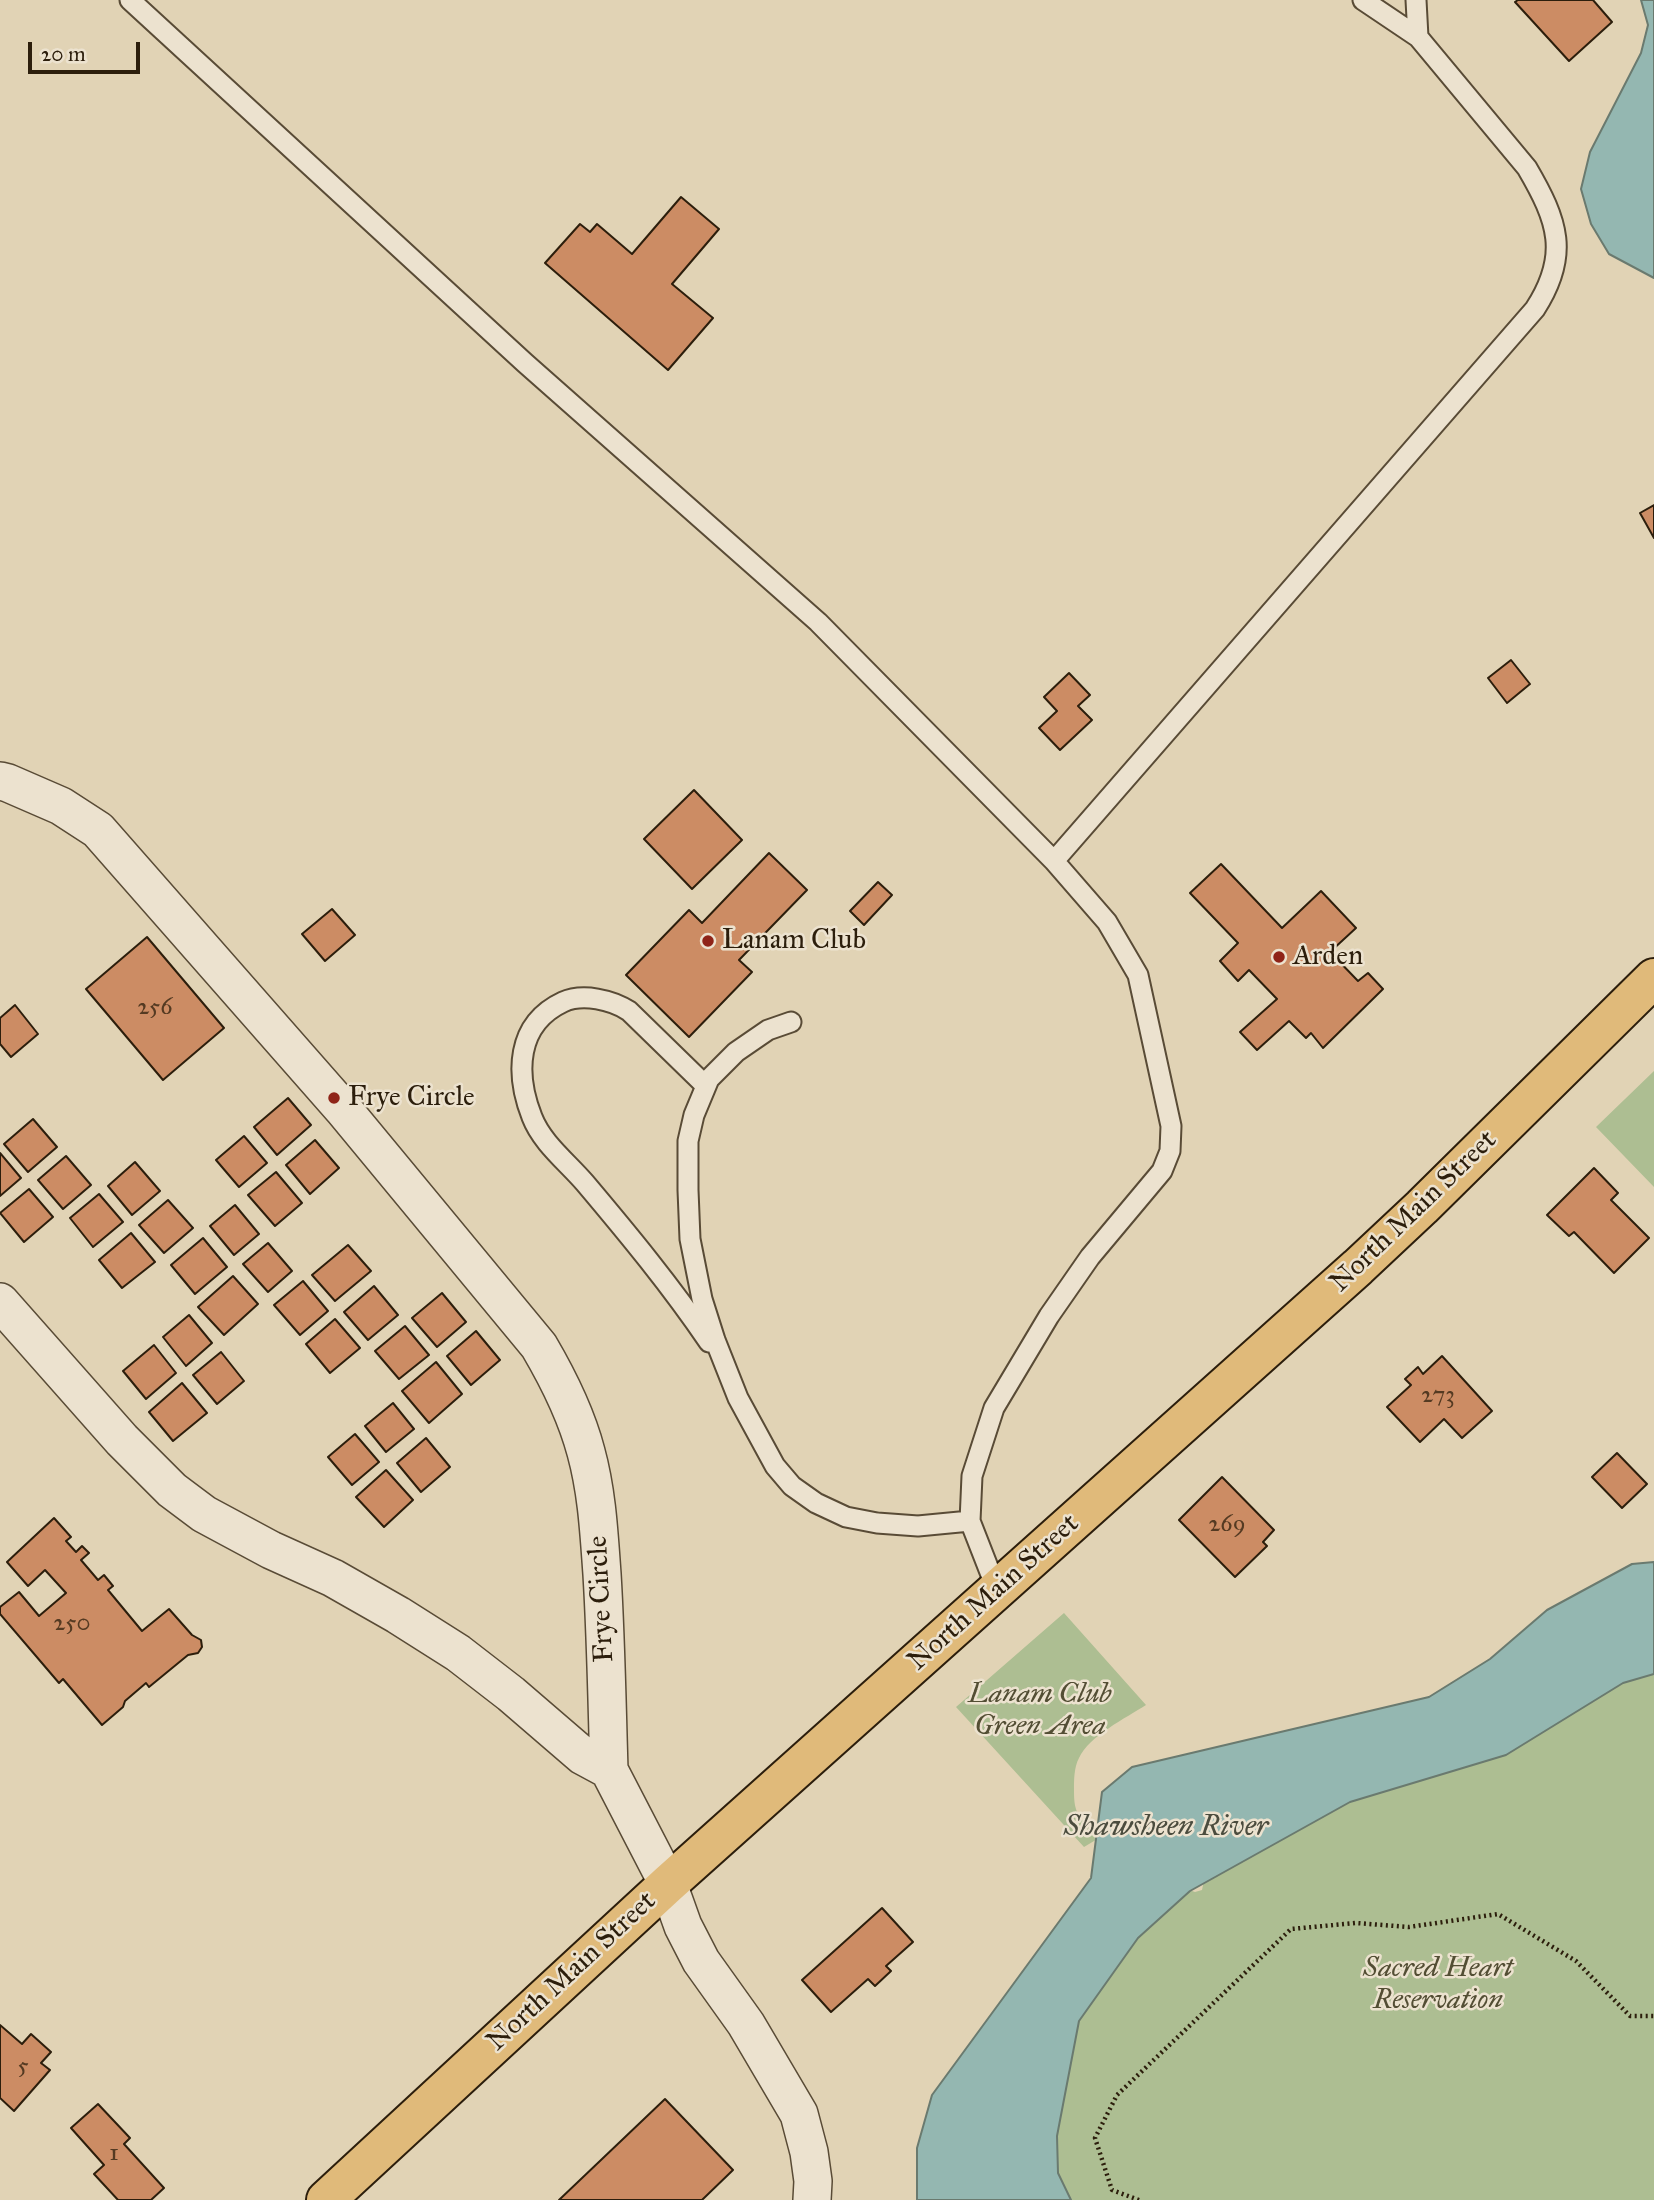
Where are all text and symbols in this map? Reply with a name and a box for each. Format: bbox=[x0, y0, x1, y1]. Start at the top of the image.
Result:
scale bar bbox=[32, 28, 144, 72]
text: 20 m bbox=[41, 41, 86, 67]
place label: Lanam Club bbox=[722, 924, 866, 958]
marker: Lanam Club bbox=[700, 933, 716, 949]
place label: Arden bbox=[1293, 940, 1363, 974]
marker: Arden bbox=[1271, 949, 1287, 965]
house number: 256 bbox=[137, 994, 173, 1022]
place label: Frye Circle bbox=[348, 1081, 475, 1115]
marker: Frye Circle bbox=[326, 1090, 342, 1106]
street label: North Main Street bbox=[1324, 1124, 1504, 1300]
house number: 273 bbox=[1421, 1382, 1455, 1410]
street label: North Main Street bbox=[902, 1507, 1086, 1679]
house number: 269 bbox=[1208, 1511, 1246, 1539]
street label: Frye Circle bbox=[582, 1535, 622, 1663]
house number: 250 bbox=[54, 1610, 90, 1638]
park label: Lanam Club Green Area bbox=[968, 1678, 1112, 1744]
water label: Shawsheen River bbox=[1064, 1810, 1268, 1846]
street label: North Main Street bbox=[481, 1885, 663, 2059]
park label: Sacred Heart Reservation bbox=[1363, 1952, 1513, 2018]
house number: 5 bbox=[17, 2053, 29, 2081]
house number: 1 bbox=[109, 2140, 119, 2168]

